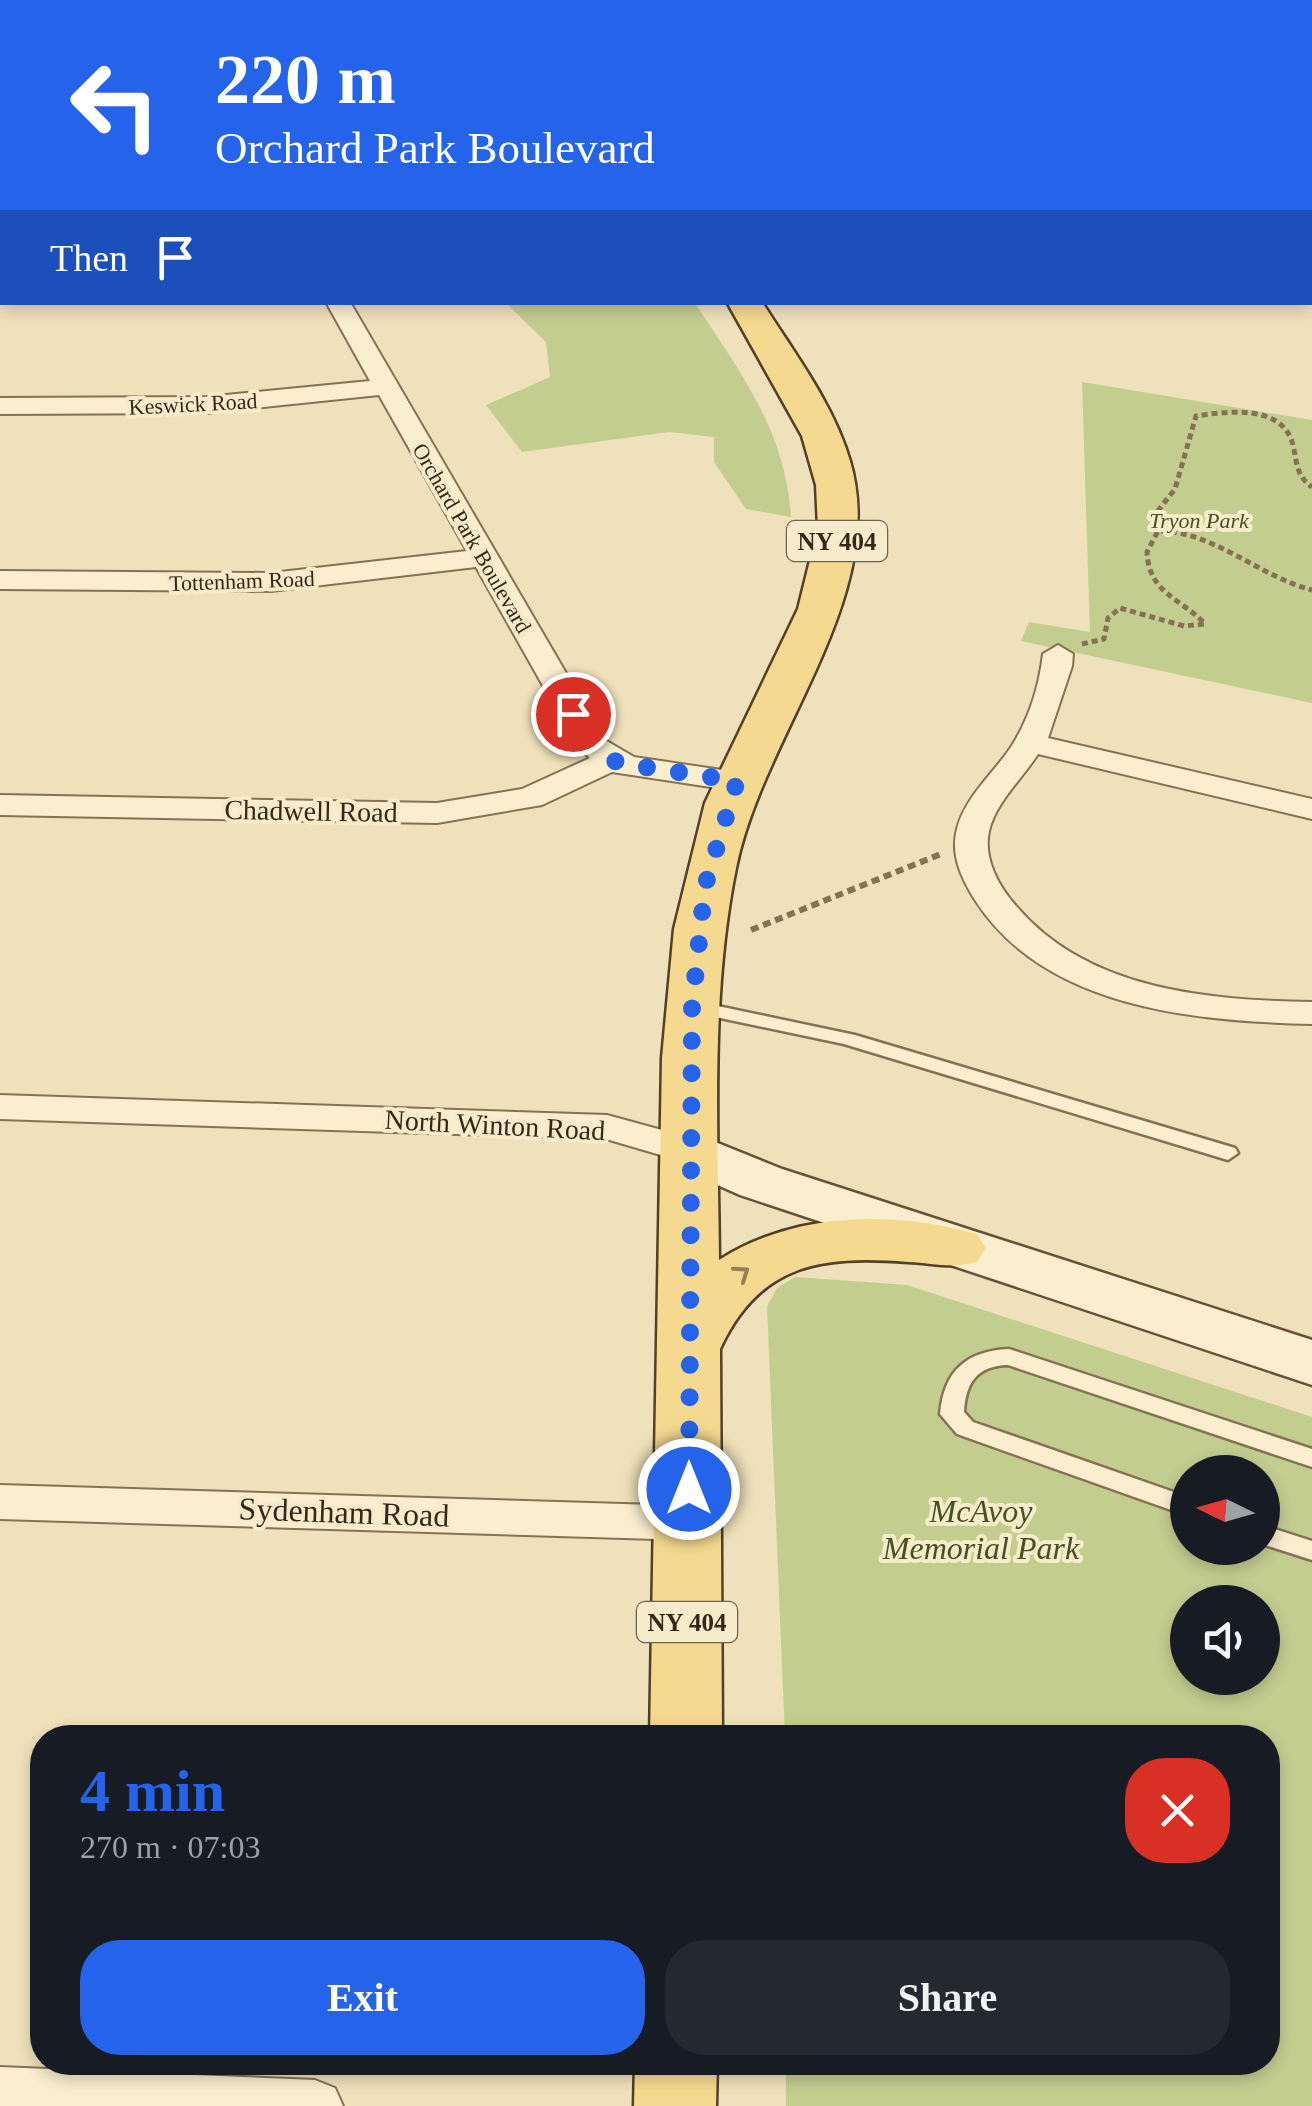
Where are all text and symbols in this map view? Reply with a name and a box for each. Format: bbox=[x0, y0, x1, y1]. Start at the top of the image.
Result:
icon: left bbox=[50, 40, 180, 170]
text: 220 m bbox=[215, 41, 396, 118]
text: Orchard Park Boulevard bbox=[215, 123, 655, 173]
icon: arrive bbox=[148, 230, 203, 285]
text: Then bbox=[50, 237, 128, 279]
street label: Keswick Road bbox=[128, 388, 258, 420]
street label: Orchard Park Boulevard bbox=[407, 439, 537, 637]
park label: Tryon Park bbox=[1149, 508, 1250, 533]
road number: NY 404 bbox=[787, 521, 887, 561]
street label: Tottenham Road bbox=[169, 566, 315, 596]
pin bbox=[531, 672, 616, 757]
icon: arrive bbox=[546, 687, 601, 742]
street label: Chadwell Road bbox=[224, 794, 398, 828]
street label: North Winton Road bbox=[384, 1104, 606, 1146]
one-way arrow bbox=[731, 1267, 749, 1284]
position arrow bbox=[637, 1437, 741, 1541]
north arrow bbox=[1170, 1455, 1280, 1565]
map controls bbox=[1170, 1455, 1280, 1695]
street label: Sydenham Road bbox=[238, 1490, 450, 1534]
park label: McAvoy Memorial Park bbox=[882, 1493, 1080, 1566]
button: sound bbox=[1170, 1585, 1280, 1695]
road number: NY 404 bbox=[637, 1602, 737, 1642]
text: 4 min bbox=[80, 1758, 225, 1824]
button: close bbox=[1125, 1758, 1230, 1863]
text: 270 m · 07:03 bbox=[80, 1829, 260, 1865]
button: Exit bbox=[80, 1940, 645, 2055]
button: Share bbox=[665, 1940, 1230, 2055]

